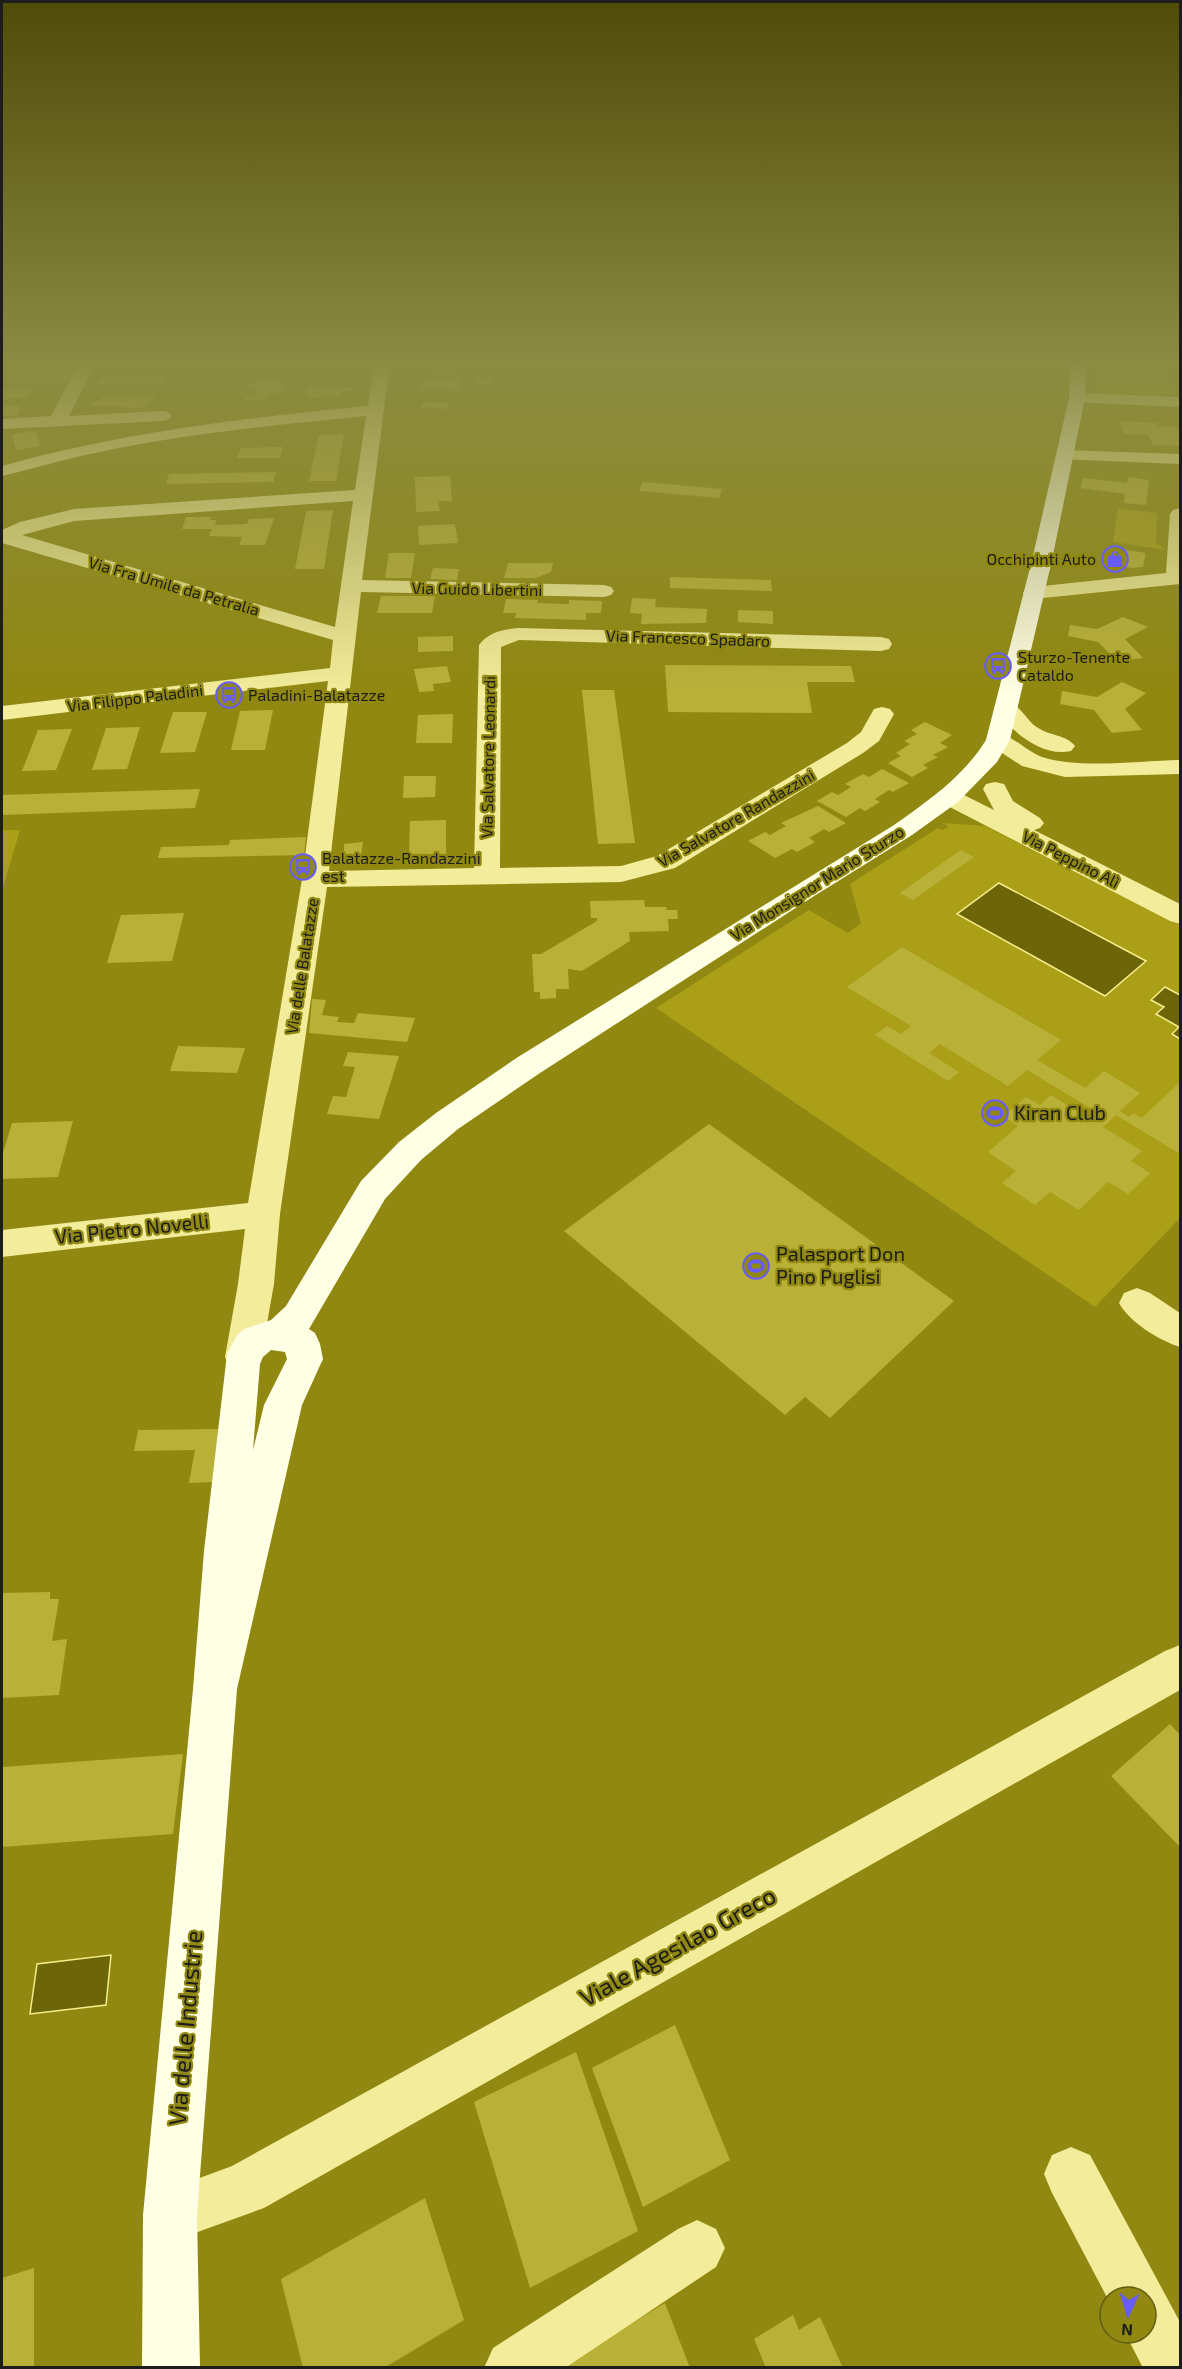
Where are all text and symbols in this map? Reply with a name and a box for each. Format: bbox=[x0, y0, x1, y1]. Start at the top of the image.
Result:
shop icon: Occhipinti Auto bbox=[1100, 544, 1130, 574]
place label: Occhipinti Auto bbox=[986, 549, 1096, 568]
street label: Via Fra Umile da Petralia bbox=[86, 552, 262, 619]
street label: Via Guido Libertini bbox=[412, 578, 543, 599]
street label: Via Francesco Spadaro bbox=[606, 625, 770, 650]
place label: Sturzo-Tenente Cataldo bbox=[1018, 647, 1130, 684]
bus stop icon: Sturzo-Tenente Cataldo bbox=[983, 651, 1013, 681]
street label: Via Salvatore Leonardi bbox=[477, 676, 498, 838]
street label: Via Filippo Paladini bbox=[66, 680, 204, 715]
bus stop icon: Paladini-Balatazze bbox=[214, 680, 244, 710]
place label: Paladini-Balatazze bbox=[248, 685, 385, 704]
street label: Via Salvatore Randazzini bbox=[654, 765, 818, 870]
street label: Via Monsignor Mario Sturzo bbox=[726, 821, 907, 944]
street label: Via Peppino Alì bbox=[1019, 826, 1123, 891]
place label: Balatazze-Randazzini est bbox=[322, 848, 481, 885]
bus stop icon: Balatazze-Randazzini est bbox=[288, 852, 318, 882]
street label: Via delle Balatazze bbox=[281, 897, 322, 1035]
sports icon: Kiran Club bbox=[980, 1098, 1010, 1128]
place label: Kiran Club bbox=[1014, 1100, 1106, 1124]
street label: Via Pietro Novelli bbox=[54, 1208, 210, 1248]
place label: Palasport Don Pino Puglisi bbox=[776, 1241, 905, 1288]
sports icon: Palasport Don Pino Puglisi bbox=[741, 1251, 771, 1281]
street label: Viale Agesilao Greco bbox=[574, 1880, 780, 2012]
street label: Via delle Industrie bbox=[162, 1929, 207, 2127]
north arrow bbox=[1098, 2285, 1158, 2345]
text: N bbox=[1120, 2321, 1133, 2340]

